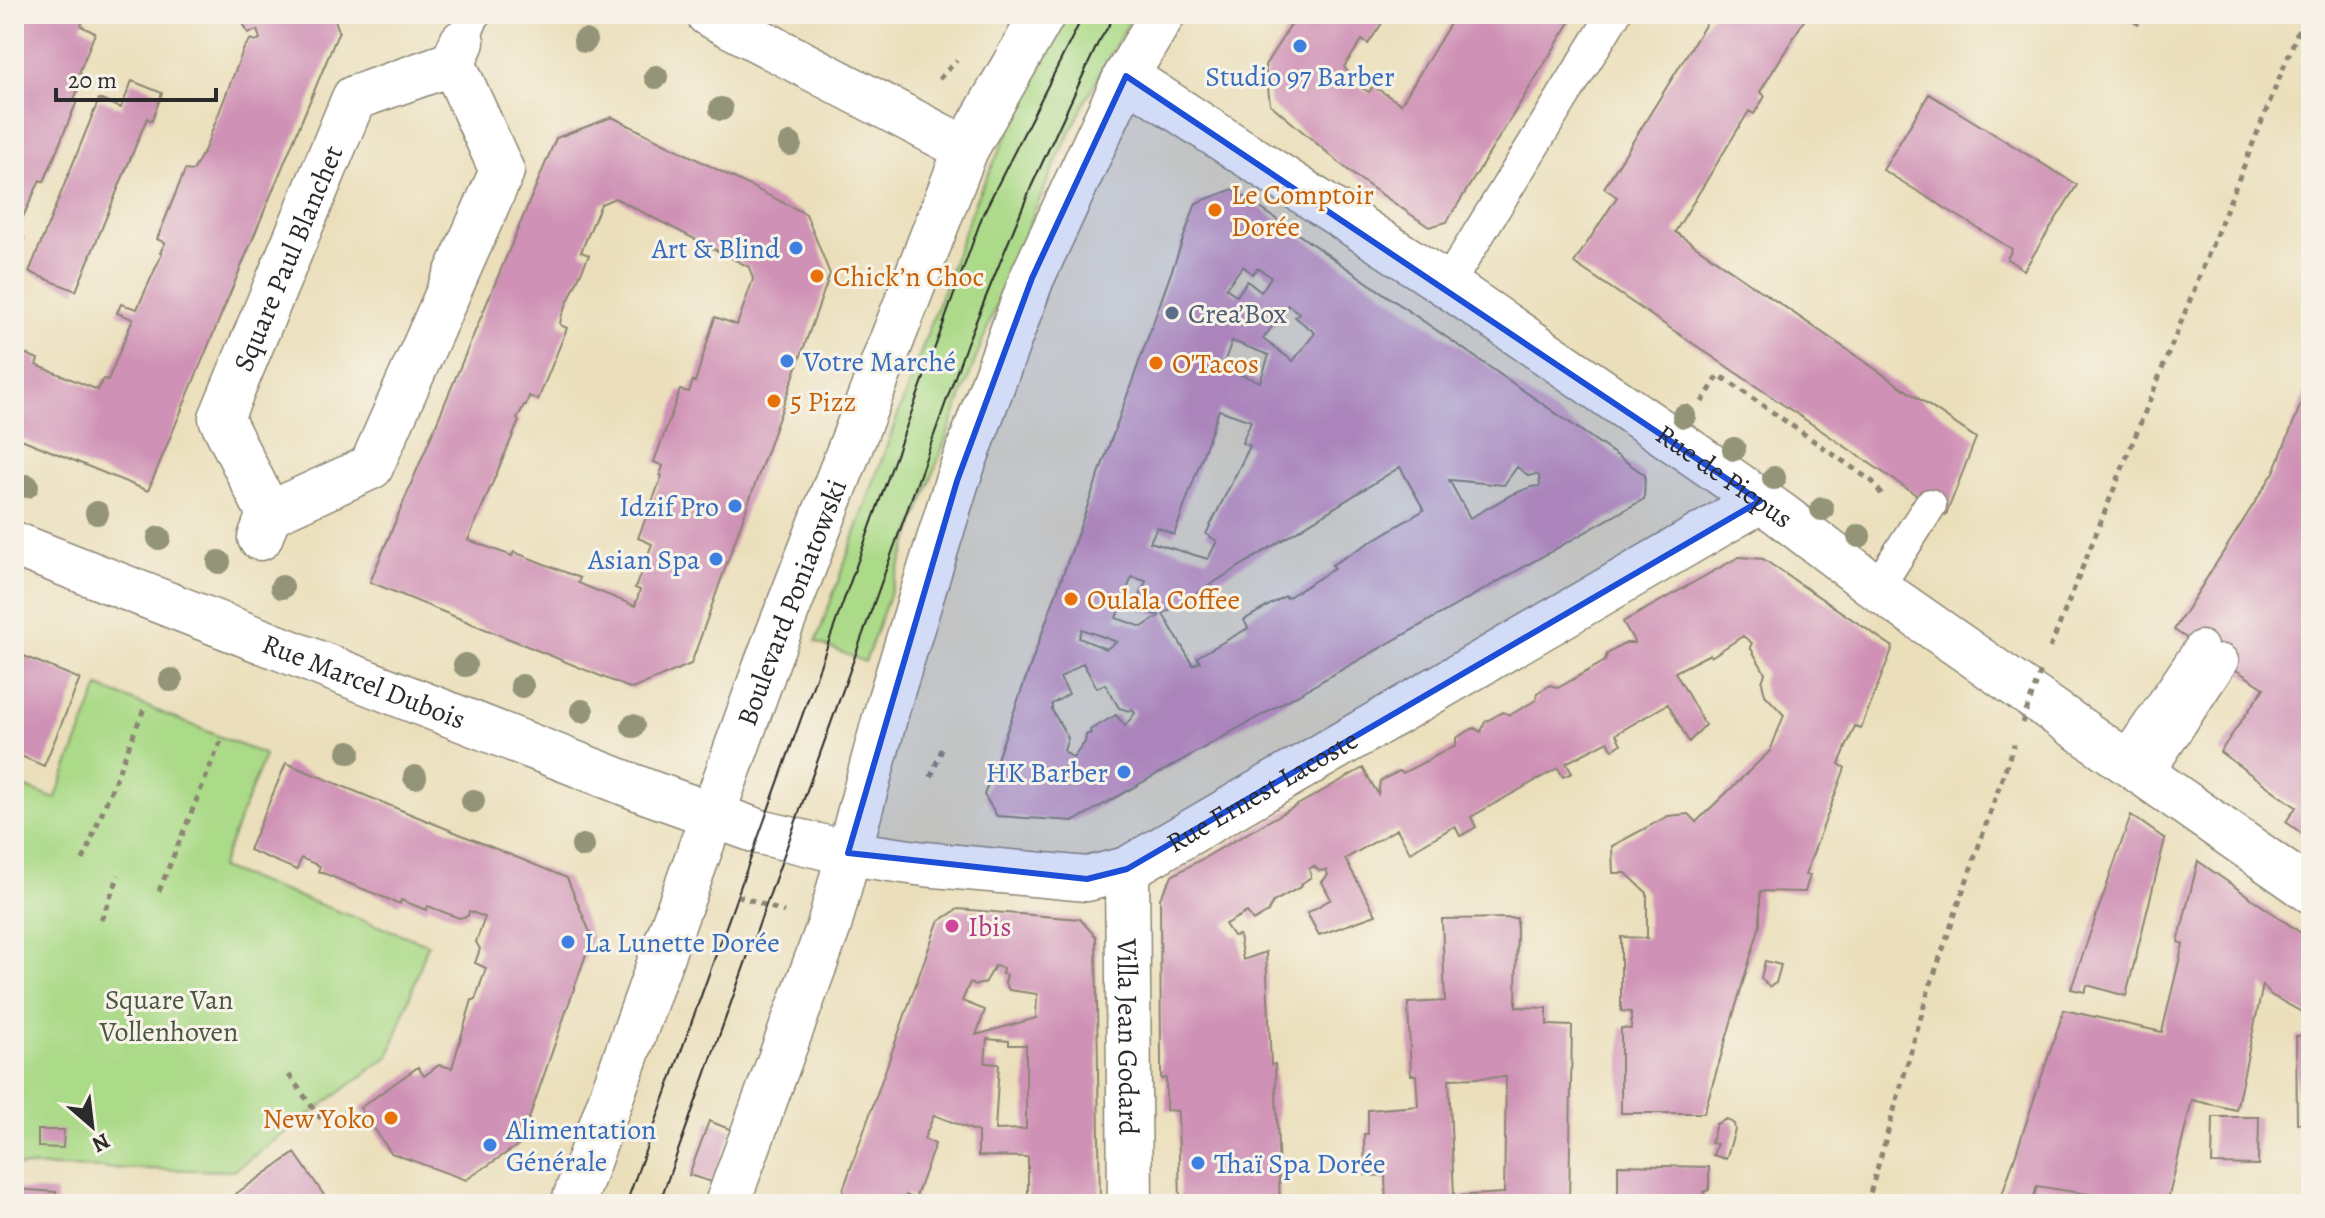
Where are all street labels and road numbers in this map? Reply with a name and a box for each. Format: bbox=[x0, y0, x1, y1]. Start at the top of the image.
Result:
street label: Square Paul Blanchet bbox=[224, 140, 352, 377]
street label: Rue de Picpus bbox=[1648, 416, 1801, 537]
street label: Boulevard Poniatowski bbox=[728, 474, 856, 731]
street label: Rue Marcel Dubois bbox=[257, 625, 471, 739]
street label: Rue Ernest Lacoste bbox=[1160, 721, 1365, 862]
street label: Villa Jean Godard bbox=[1108, 938, 1147, 1136]

